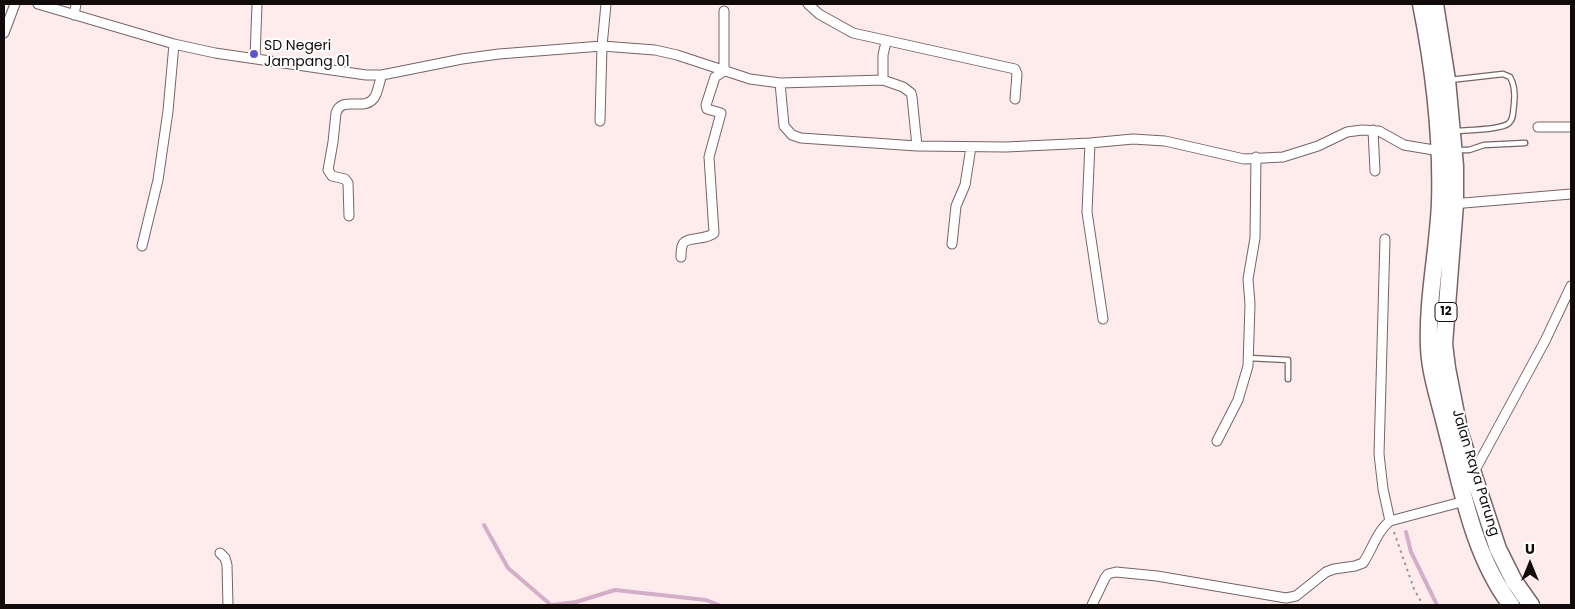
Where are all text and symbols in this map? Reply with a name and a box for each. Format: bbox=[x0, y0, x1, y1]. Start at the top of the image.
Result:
place label: SD Negeri Jampang 01 bbox=[264, 38, 350, 70]
marker: SD Negeri Jampang 01 bbox=[248, 48, 260, 60]
road number: 12 bbox=[1435, 302, 1457, 322]
street label: Jalan Raya Parung bbox=[1448, 408, 1502, 538]
north arrow bbox=[1505, 539, 1555, 589]
text: U bbox=[1525, 539, 1535, 559]

